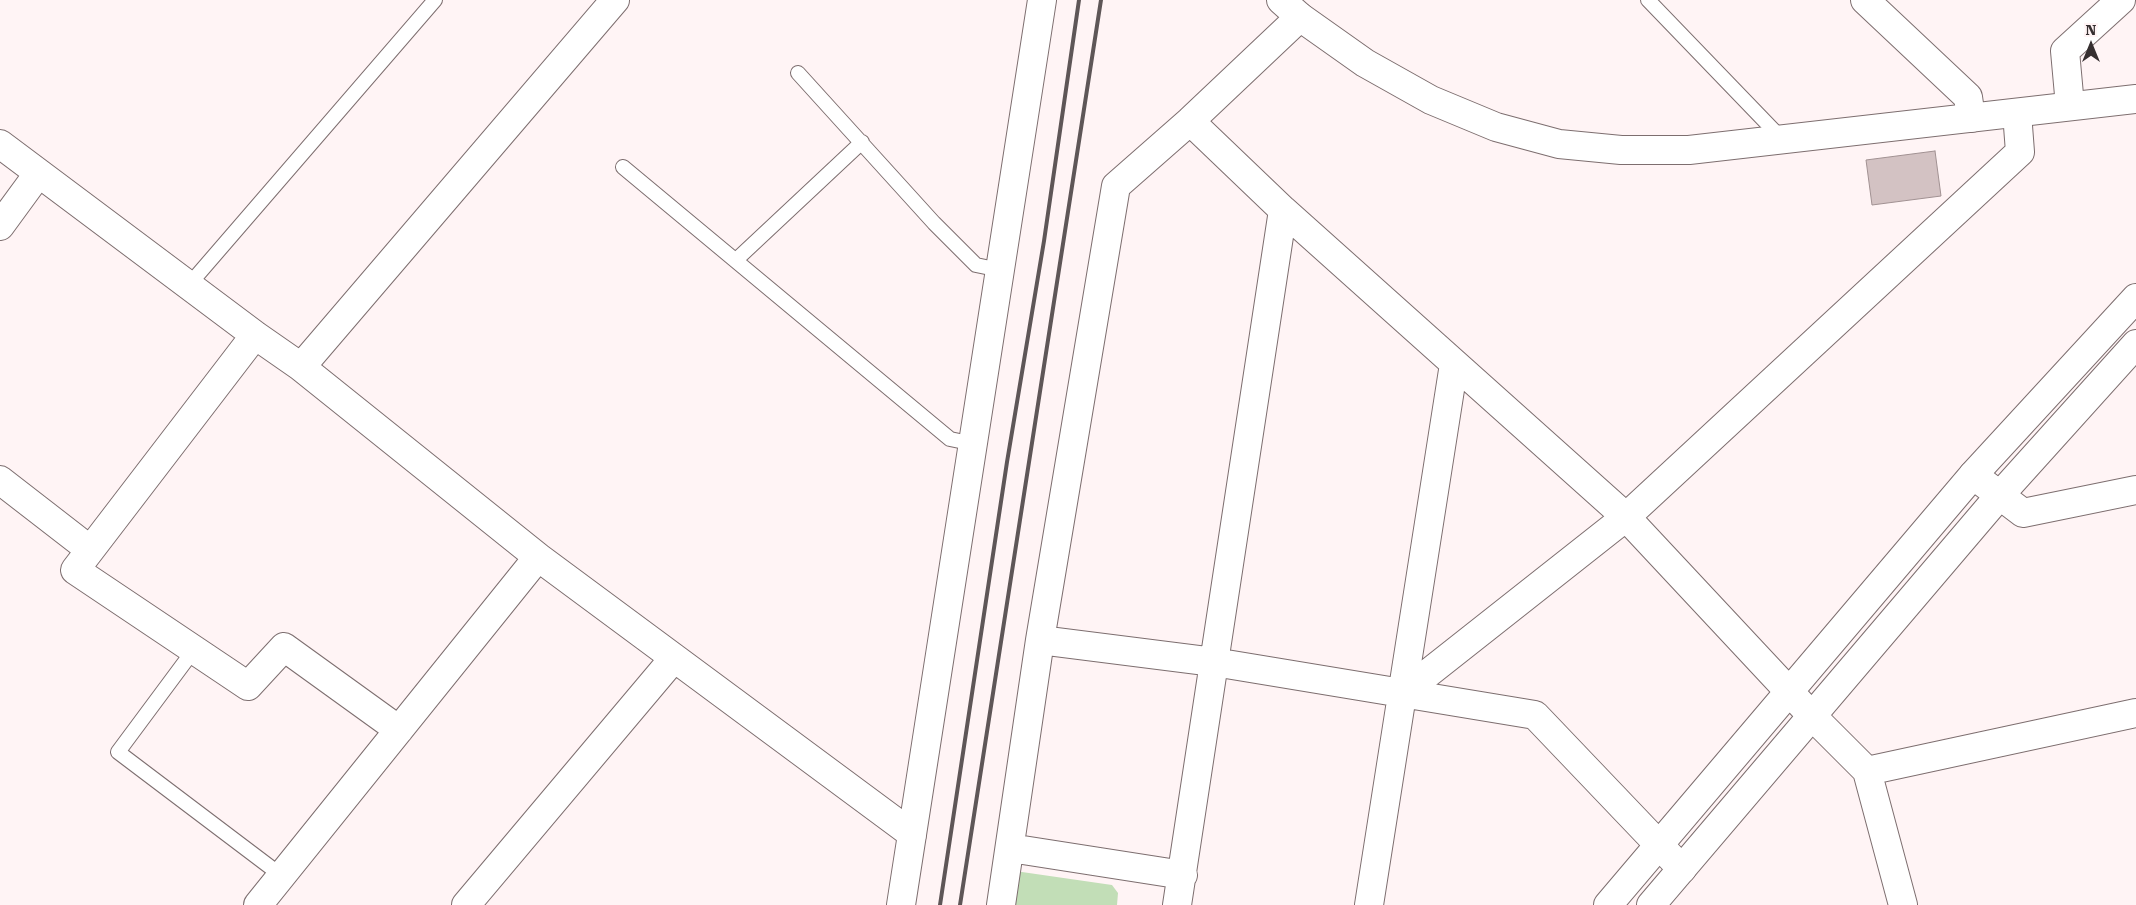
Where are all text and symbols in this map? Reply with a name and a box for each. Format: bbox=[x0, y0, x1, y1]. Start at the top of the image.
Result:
north arrow bbox=[2066, 20, 2116, 70]
text: N bbox=[2086, 22, 2096, 38]

